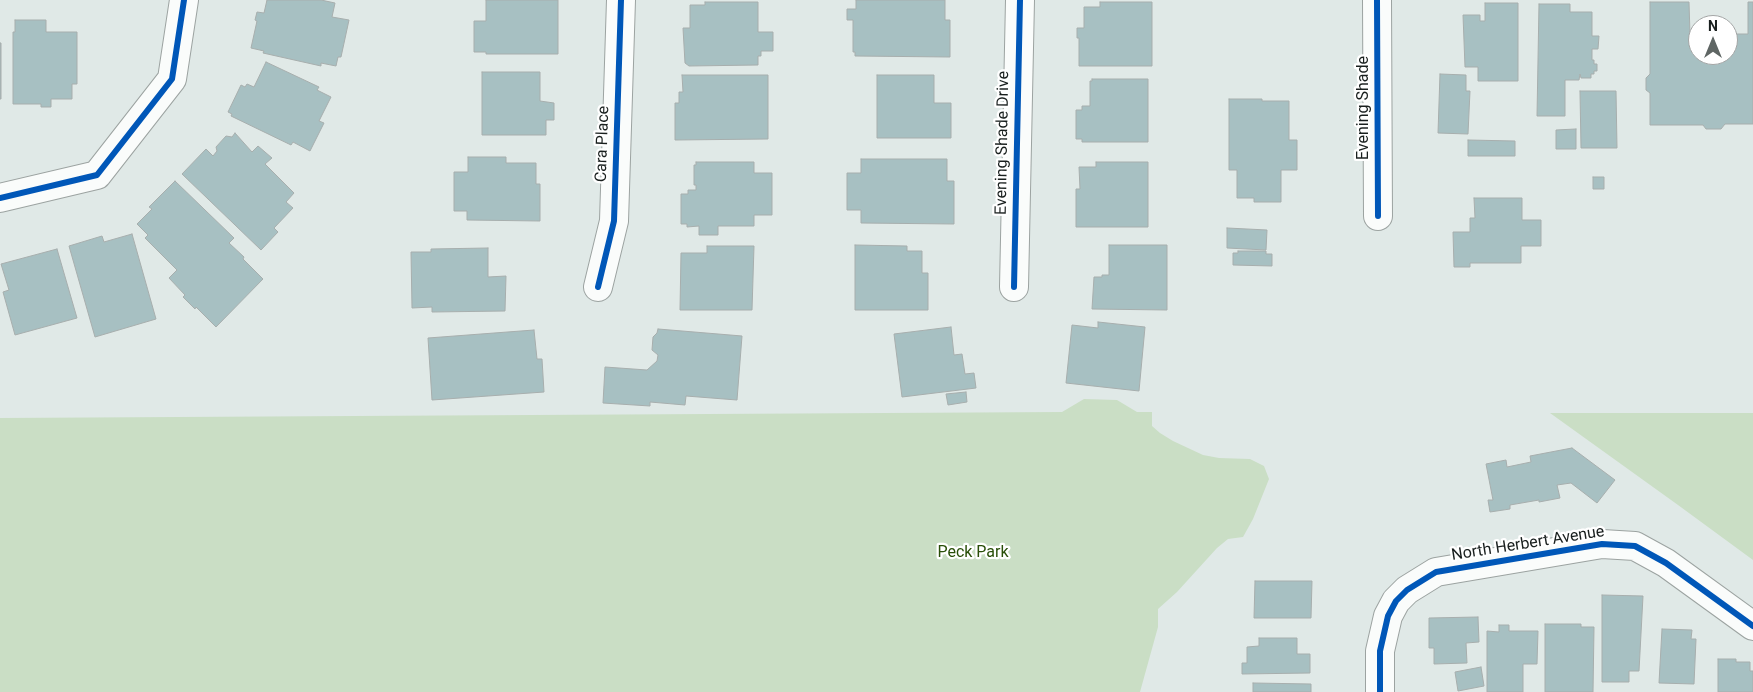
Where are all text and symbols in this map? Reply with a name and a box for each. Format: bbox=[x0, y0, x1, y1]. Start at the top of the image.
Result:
north arrow bbox=[1688, 15, 1738, 65]
text: N bbox=[1708, 18, 1718, 34]
street label: Evening Shade bbox=[1354, 56, 1374, 160]
street label: Evening Shade Drive bbox=[992, 71, 1014, 215]
street label: Cara Place bbox=[592, 105, 614, 183]
street label: North Herbert Avenue bbox=[1450, 522, 1606, 566]
park label: Peck Park bbox=[937, 543, 1009, 563]

